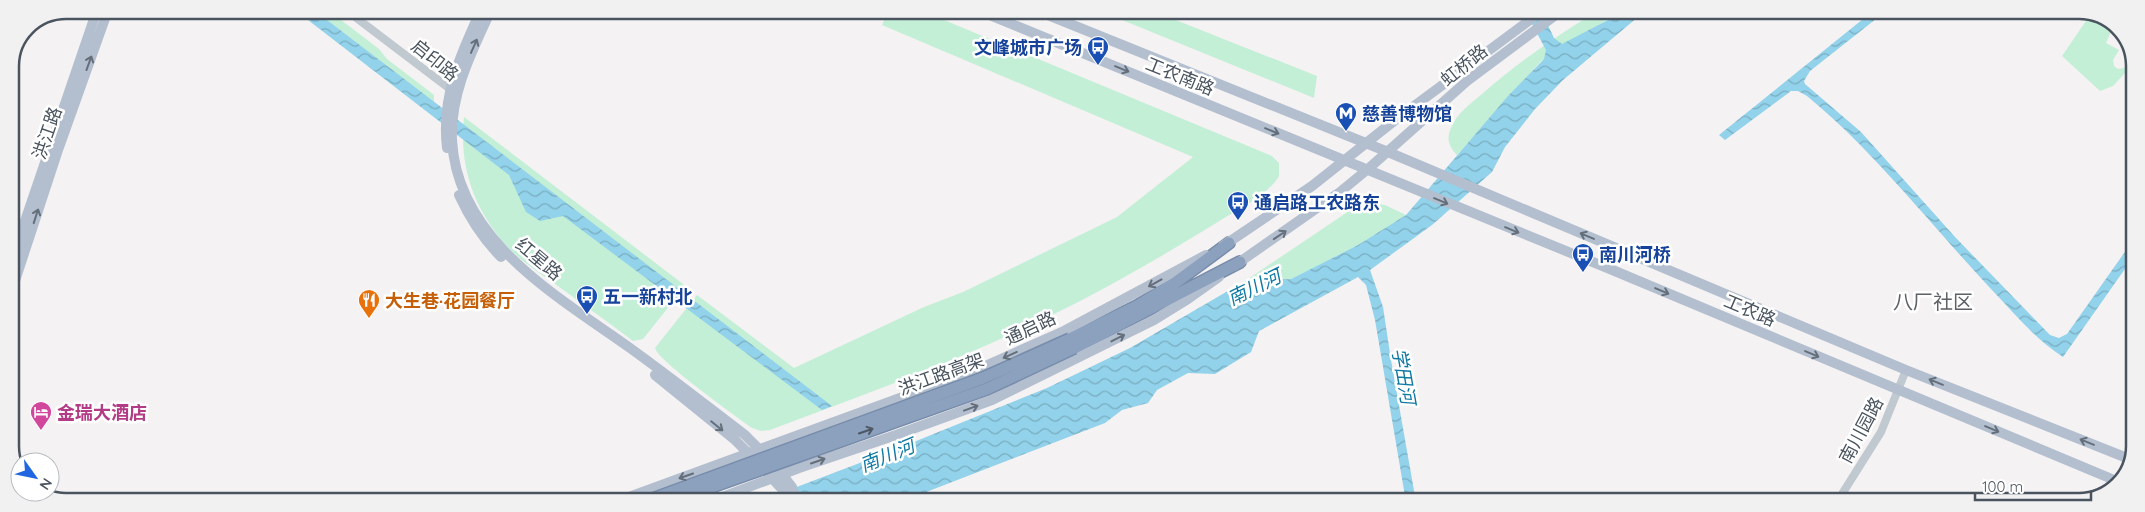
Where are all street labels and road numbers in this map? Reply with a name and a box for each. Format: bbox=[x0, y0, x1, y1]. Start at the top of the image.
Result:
street label: 启印路 bbox=[407, 34, 463, 86]
street label: 虹桥路 bbox=[1436, 39, 1492, 91]
street label: 工农南路 bbox=[1142, 52, 1218, 100]
street label: 洪江路 bbox=[27, 104, 67, 162]
street label: 红星路 bbox=[511, 233, 567, 285]
street label: 工农路 bbox=[1721, 289, 1779, 331]
street label: 通启路 bbox=[1001, 306, 1059, 350]
street label: 洪江路高架 bbox=[895, 348, 987, 400]
street label: 南川园路 bbox=[1834, 393, 1888, 467]

